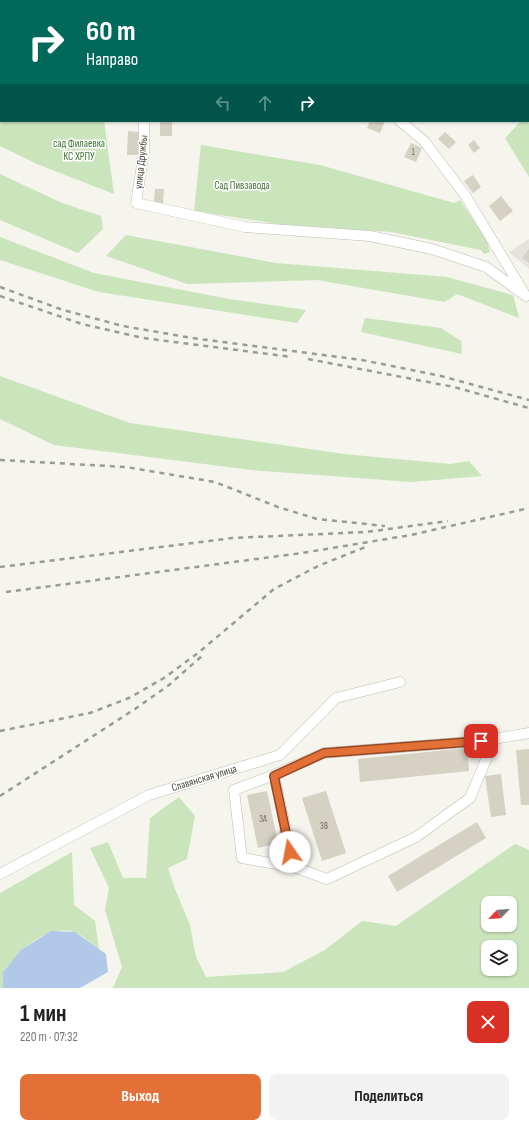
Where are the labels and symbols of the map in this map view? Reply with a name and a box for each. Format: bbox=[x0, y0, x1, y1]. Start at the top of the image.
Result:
street label: улица Дружбы bbox=[132, 134, 150, 190]
park label: сад Филаевка КС ХРПУ bbox=[53, 137, 105, 163]
house number: 1 bbox=[411, 147, 415, 158]
park label: Сад Пивзавода bbox=[214, 179, 270, 192]
pin bbox=[464, 724, 498, 758]
street label: Славянская улица bbox=[170, 762, 238, 794]
house number: 3А bbox=[259, 814, 267, 825]
house number: 3В bbox=[320, 821, 328, 832]
position arrow bbox=[269, 831, 311, 873]
north arrow bbox=[481, 896, 517, 932]

